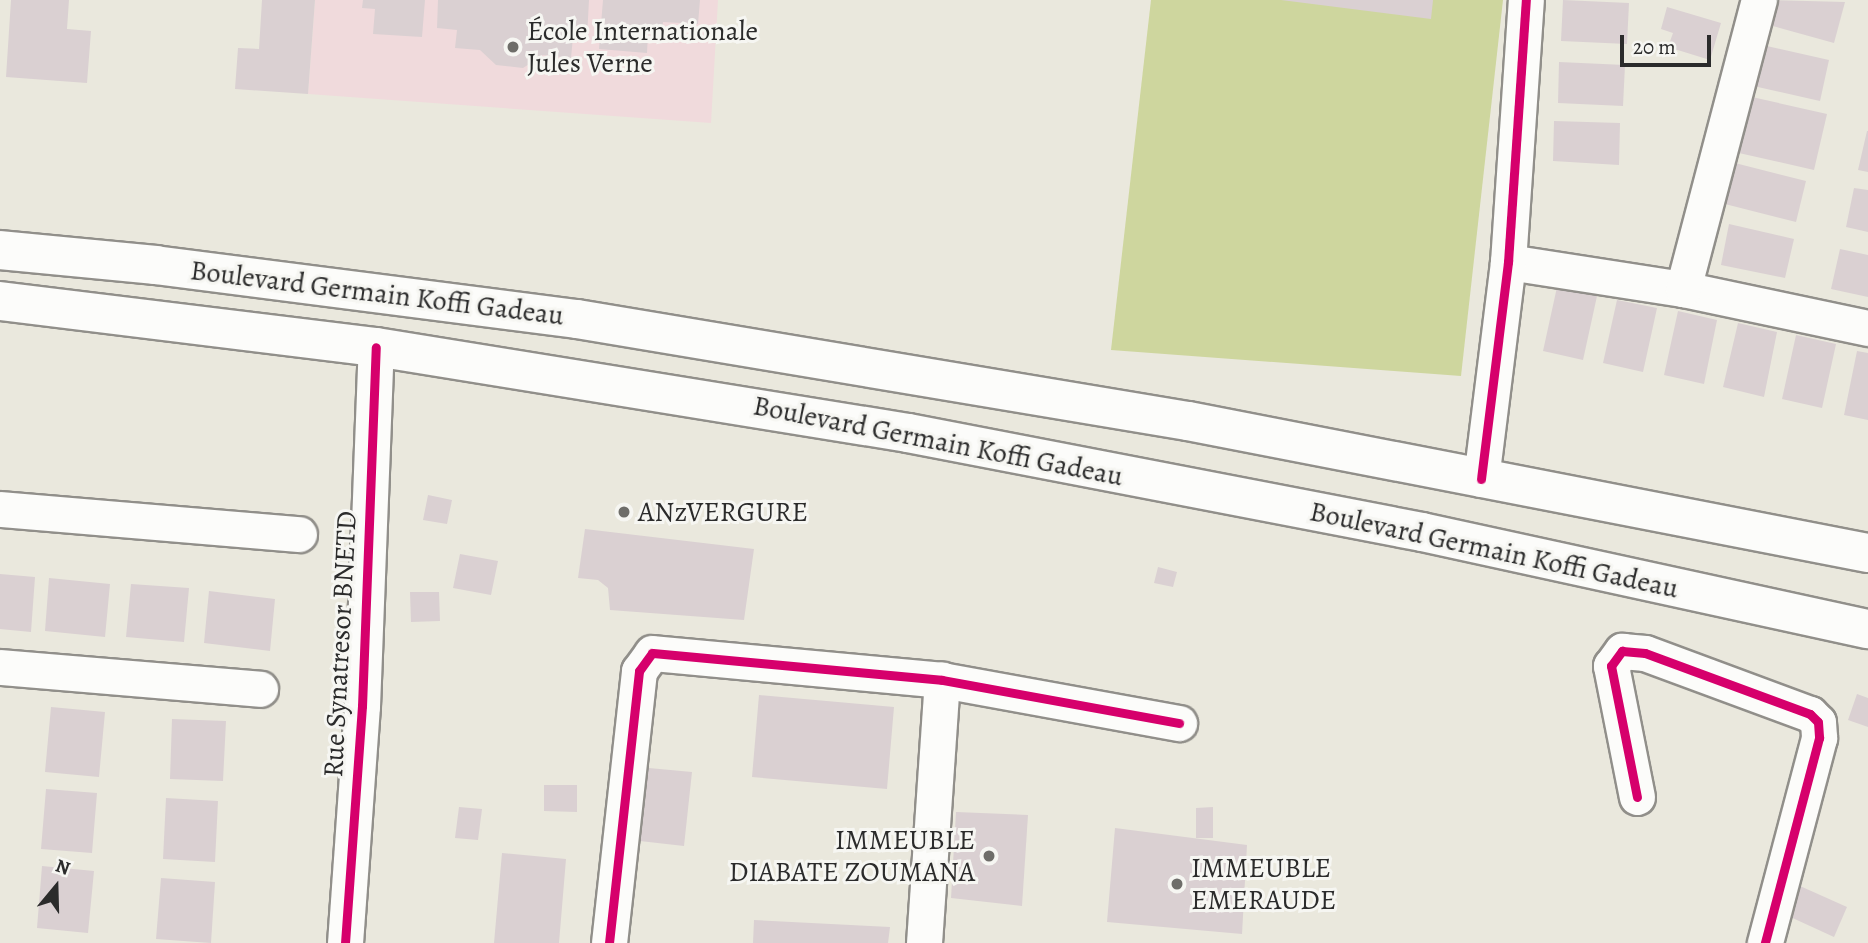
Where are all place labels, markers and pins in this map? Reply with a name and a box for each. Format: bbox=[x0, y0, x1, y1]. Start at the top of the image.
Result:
place label: École Internationale Jules Verne bbox=[527, 14, 758, 80]
marker: École Internationale Jules Verne bbox=[505, 39, 521, 55]
place label: ANzVERGURE bbox=[638, 495, 808, 529]
marker: ANzVERGURE bbox=[616, 504, 632, 520]
place label: IMMEUBLE DIABATE ZOUMANA bbox=[729, 823, 975, 889]
marker: IMMEUBLE DIABATE ZOUMANA bbox=[981, 848, 997, 864]
place label: IMMEUBLE EMERAUDE bbox=[1191, 851, 1336, 917]
marker: IMMEUBLE EMERAUDE bbox=[1169, 876, 1185, 892]

